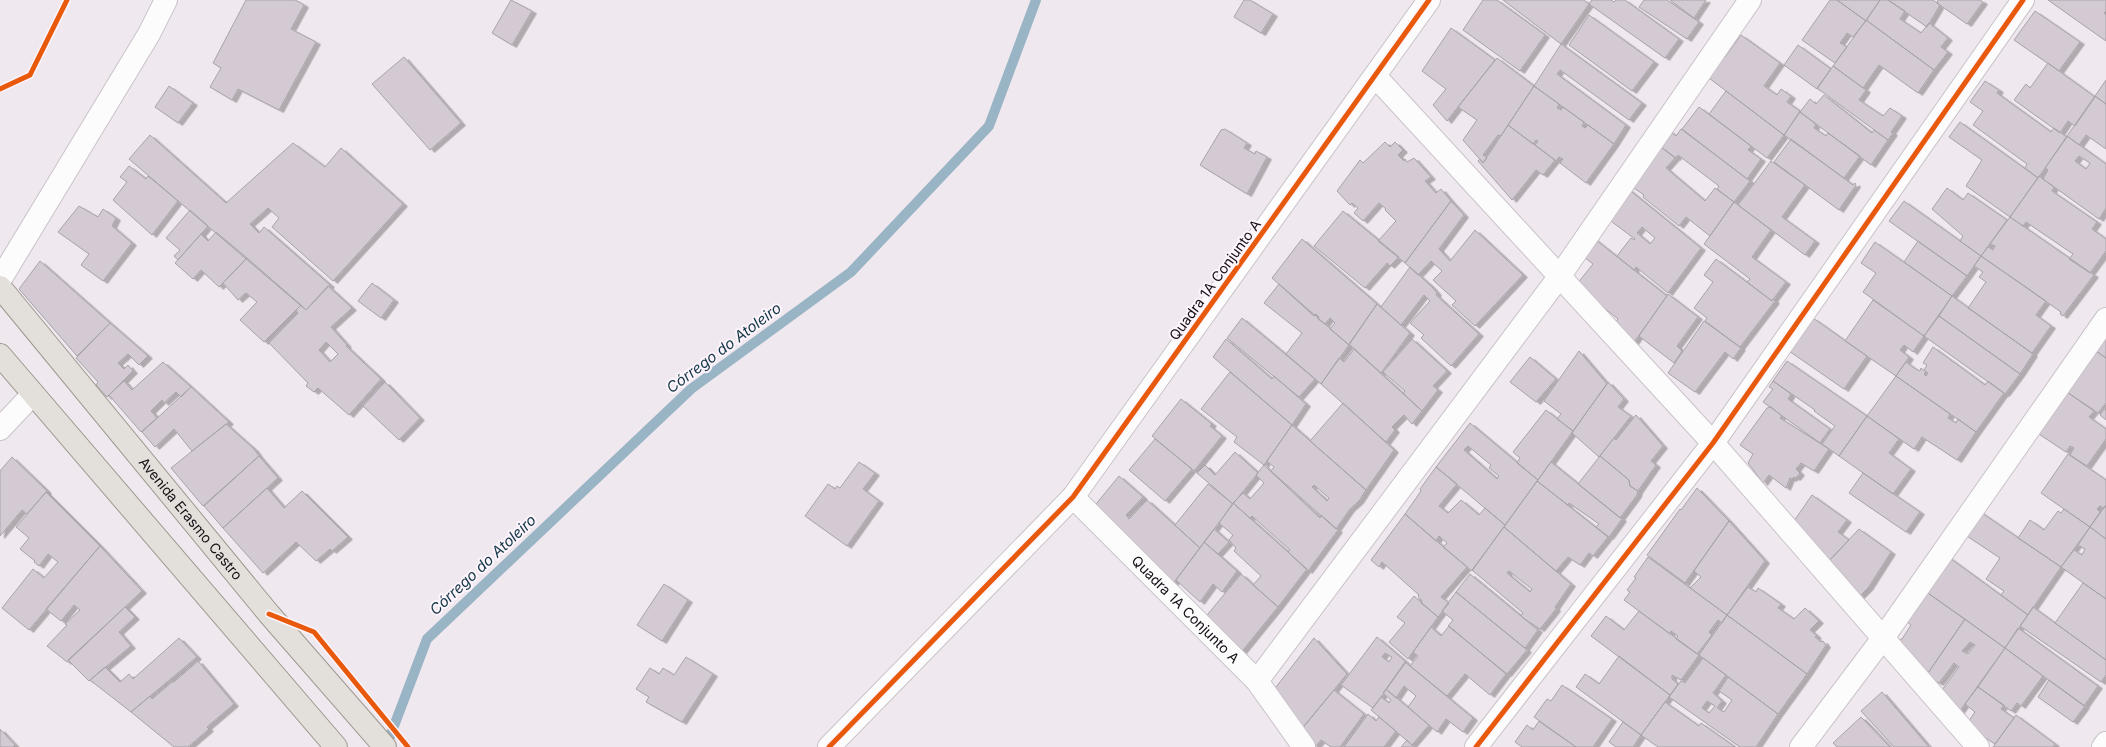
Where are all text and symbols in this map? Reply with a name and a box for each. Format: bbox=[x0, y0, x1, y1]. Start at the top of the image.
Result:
street label: Quadra 1A Conjunto A bbox=[1165, 216, 1264, 343]
water label: Córrego do Atoleiro bbox=[663, 298, 785, 397]
street label: Avenida Erasmo Castro bbox=[136, 454, 246, 583]
water label: Córrego do Atoleiro bbox=[425, 510, 540, 619]
street label: Quadra 1A Conjunto A bbox=[1128, 552, 1243, 667]

